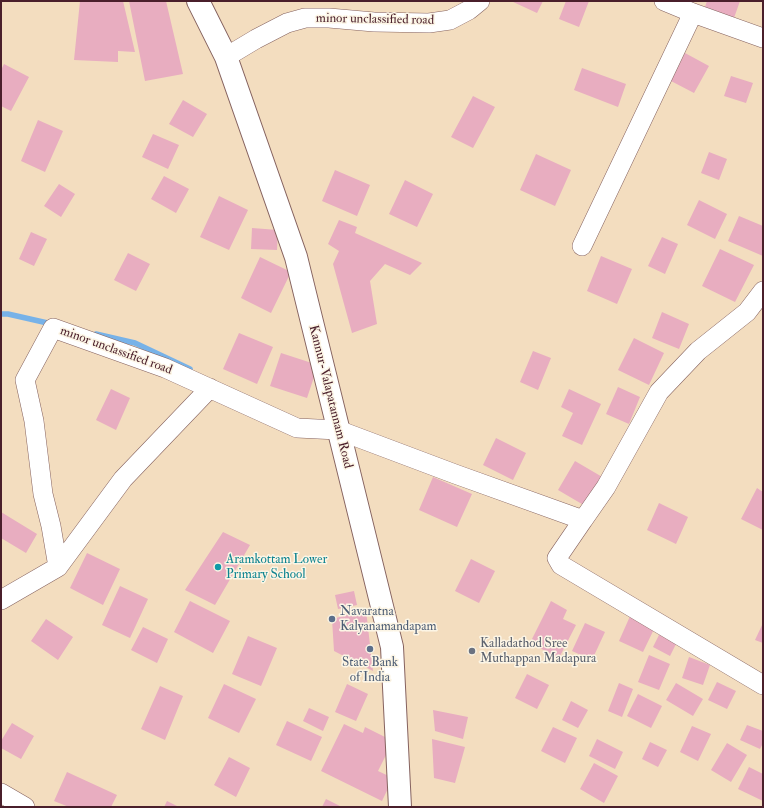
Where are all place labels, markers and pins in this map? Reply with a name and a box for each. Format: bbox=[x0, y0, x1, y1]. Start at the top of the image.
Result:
place label: Aramkottam Lower Primary School bbox=[226, 552, 327, 583]
marker: Aramkottam Lower Primary School bbox=[213, 562, 223, 572]
place label: Navaratna Kalyanamandapam bbox=[340, 604, 437, 635]
marker: Navaratna Kalyanamandapam bbox=[327, 614, 337, 624]
place label: Kalladathod Sree Muthappan Madapura bbox=[480, 636, 596, 667]
marker: State Bank of India bbox=[365, 644, 375, 654]
marker: Kalladathod Sree Muthappan Madapura bbox=[467, 646, 477, 656]
place label: State Bank of India bbox=[342, 655, 398, 686]

